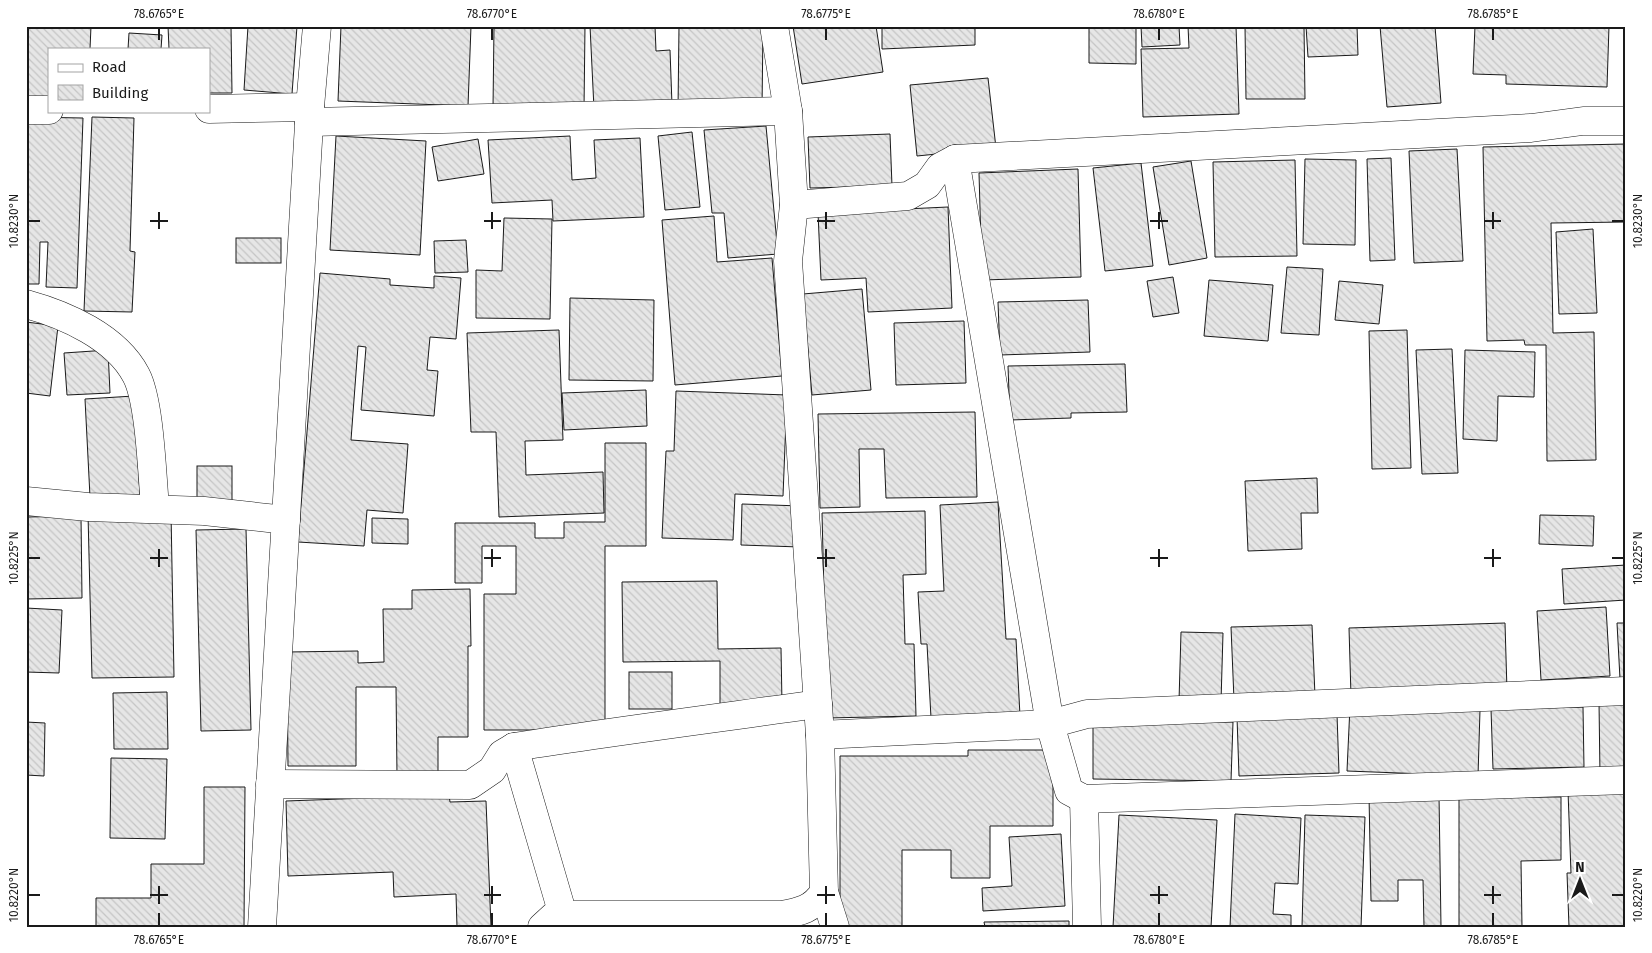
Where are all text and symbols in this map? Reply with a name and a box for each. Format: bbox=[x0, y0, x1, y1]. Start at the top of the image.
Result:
text: 78.6765°E bbox=[134, 7, 184, 21]
text: 78.6770°E bbox=[467, 7, 517, 21]
text: 78.6775°E bbox=[801, 7, 851, 21]
text: 78.6780°E bbox=[1133, 7, 1185, 21]
text: 78.6785°E bbox=[1468, 7, 1518, 21]
legend bbox=[48, 48, 210, 112]
text: Road bbox=[92, 58, 127, 76]
text: Building bbox=[92, 84, 148, 102]
text: 10.8230°N bbox=[7, 194, 21, 248]
text: 10.8230°N bbox=[1631, 194, 1645, 248]
text: 10.8225°N bbox=[7, 531, 21, 585]
text: 10.8225°N bbox=[1631, 531, 1645, 585]
north arrow bbox=[1554, 856, 1604, 906]
text: N bbox=[1575, 859, 1585, 876]
text: 10.8220°N bbox=[7, 868, 21, 922]
text: 10.8220°N bbox=[1631, 868, 1645, 922]
text: 78.6765°E bbox=[134, 933, 184, 947]
text: 78.6770°E bbox=[467, 933, 517, 947]
text: 78.6775°E bbox=[801, 933, 851, 947]
text: 78.6780°E bbox=[1133, 933, 1185, 947]
text: 78.6785°E bbox=[1468, 933, 1518, 947]

